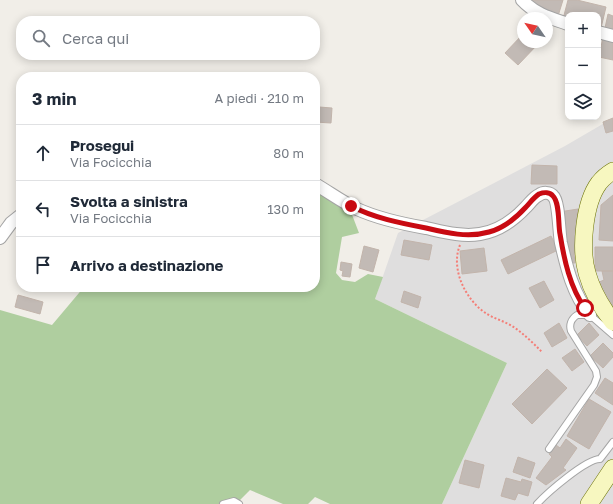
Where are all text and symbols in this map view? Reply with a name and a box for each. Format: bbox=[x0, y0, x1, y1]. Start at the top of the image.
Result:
north arrow bbox=[517, 12, 553, 48]
map controls bbox=[565, 12, 601, 120]
button: + bbox=[565, 12, 601, 48]
search box bbox=[16, 16, 320, 60]
icon: search bbox=[30, 27, 52, 49]
text: Cerca qui bbox=[62, 29, 129, 47]
button: − bbox=[565, 48, 601, 84]
button: layers bbox=[565, 84, 601, 120]
text: 3 min bbox=[32, 88, 76, 109]
text: A piedi · 210 m bbox=[214, 90, 304, 106]
text: Prosegui bbox=[70, 136, 134, 154]
icon: ahead bbox=[32, 142, 54, 164]
text: 80 m bbox=[273, 145, 304, 161]
text: Via Focicchia bbox=[70, 154, 152, 170]
text: Svolta a sinistra bbox=[70, 192, 188, 210]
route end bbox=[342, 197, 360, 215]
icon: left bbox=[32, 198, 54, 220]
text: 130 m bbox=[267, 201, 304, 217]
text: Via Focicchia bbox=[70, 210, 152, 226]
icon: arrive bbox=[32, 254, 54, 276]
text: Arrivo a destinazione bbox=[70, 256, 223, 274]
route start bbox=[576, 299, 594, 317]

